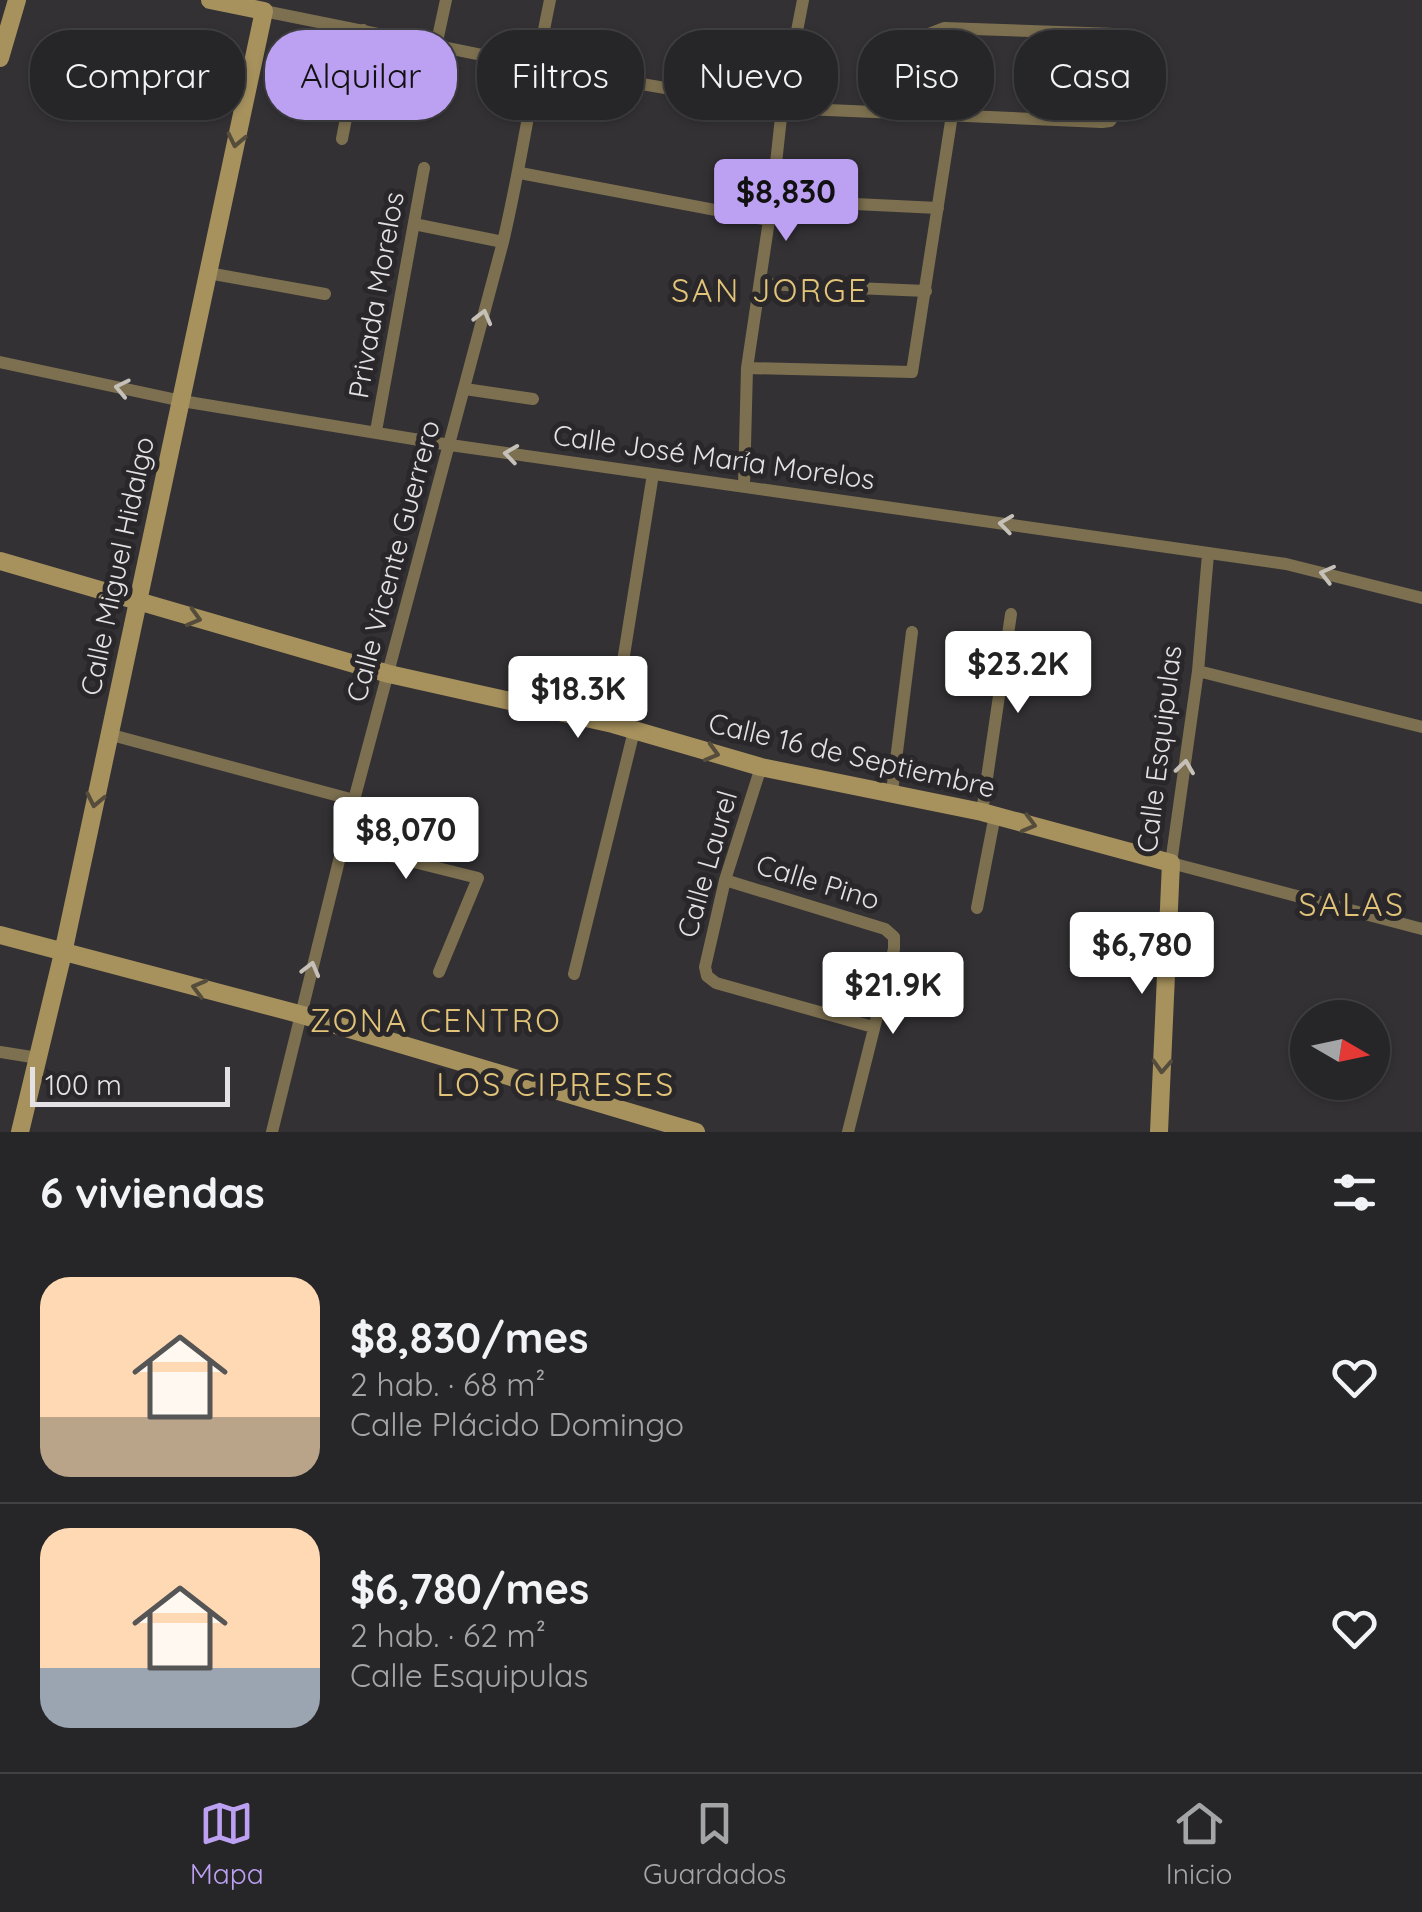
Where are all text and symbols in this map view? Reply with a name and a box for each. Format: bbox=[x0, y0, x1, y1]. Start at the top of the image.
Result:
chip: Comprar bbox=[30, 30, 245, 120]
chip: Alquilar bbox=[265, 30, 457, 120]
chip: Filtros bbox=[477, 30, 644, 120]
chip: Nuevo bbox=[664, 30, 838, 120]
chip: Piso bbox=[858, 30, 994, 120]
chip: Casa bbox=[1014, 30, 1166, 120]
one-way arrow bbox=[227, 131, 248, 148]
pin: $8,830 bbox=[705, 159, 867, 244]
text: $8,830 bbox=[736, 171, 836, 211]
street label: Privada Morelos bbox=[340, 189, 411, 401]
district label: SAN JORGE bbox=[671, 270, 869, 310]
one-way arrow bbox=[472, 309, 493, 326]
one-way arrow bbox=[114, 379, 131, 400]
street label: Calle Vicente Guerrero bbox=[338, 416, 447, 706]
street label: Calle José María Morelos bbox=[551, 417, 877, 496]
street label: Calle Miguel Hidalgo bbox=[72, 433, 161, 698]
one-way arrow bbox=[503, 444, 520, 465]
one-way arrow bbox=[998, 514, 1015, 535]
one-way arrow bbox=[1319, 565, 1336, 586]
one-way arrow bbox=[185, 606, 202, 627]
pin: $23.2K bbox=[937, 631, 1099, 716]
text: $23.2K bbox=[967, 643, 1069, 683]
street label: Calle Esquipulas bbox=[1128, 643, 1189, 855]
pin: $18.3K bbox=[497, 656, 659, 741]
text: $18.3K bbox=[530, 668, 626, 708]
street label: Calle 16 de Septiembre bbox=[705, 704, 999, 805]
one-way arrow bbox=[703, 741, 720, 762]
one-way arrow bbox=[1173, 759, 1194, 775]
street label: Calle Laurel bbox=[669, 786, 744, 941]
one-way arrow bbox=[85, 791, 106, 808]
pin: $8,070 bbox=[325, 797, 487, 882]
text: $8,070 bbox=[355, 809, 457, 849]
one-way arrow bbox=[1020, 813, 1037, 834]
street label: Calle Pino bbox=[752, 846, 884, 917]
district label: SALAS bbox=[1299, 884, 1405, 924]
pin: $6,780 bbox=[1061, 912, 1223, 997]
text: $6,780 bbox=[1092, 924, 1192, 964]
pin: $21.9K bbox=[812, 952, 974, 1037]
one-way arrow bbox=[299, 961, 320, 978]
text: $21.9K bbox=[845, 964, 941, 1004]
one-way arrow bbox=[191, 979, 208, 1000]
district label: ZONA CENTRO bbox=[310, 1000, 562, 1040]
north arrow bbox=[1290, 1000, 1390, 1100]
map controls bbox=[1290, 1000, 1390, 1100]
one-way arrow bbox=[1152, 1058, 1173, 1074]
scale bar bbox=[30, 1062, 230, 1106]
district label: LOS CIPRESES bbox=[436, 1064, 676, 1104]
text: 100 m bbox=[45, 1067, 122, 1102]
icon: filters bbox=[1327, 1165, 1382, 1220]
text: 6 viviendas bbox=[40, 1166, 265, 1219]
text: $8,830/mes bbox=[350, 1311, 589, 1364]
icon: home bbox=[120, 1317, 240, 1437]
icon: heart bbox=[1327, 1350, 1382, 1405]
text: 2 hab. · 68 m² bbox=[350, 1364, 546, 1404]
text: Calle Plácido Domingo bbox=[350, 1404, 684, 1444]
text: $6,780/mes bbox=[350, 1562, 589, 1615]
icon: home bbox=[120, 1568, 240, 1688]
icon: heart bbox=[1327, 1601, 1382, 1656]
text: 2 hab. · 62 m² bbox=[350, 1615, 546, 1655]
text: Calle Esquipulas bbox=[350, 1655, 589, 1695]
tab: Mapa bbox=[190, 1796, 264, 1891]
tab: Guardados bbox=[643, 1796, 786, 1891]
tab: Inicio bbox=[1166, 1796, 1232, 1891]

